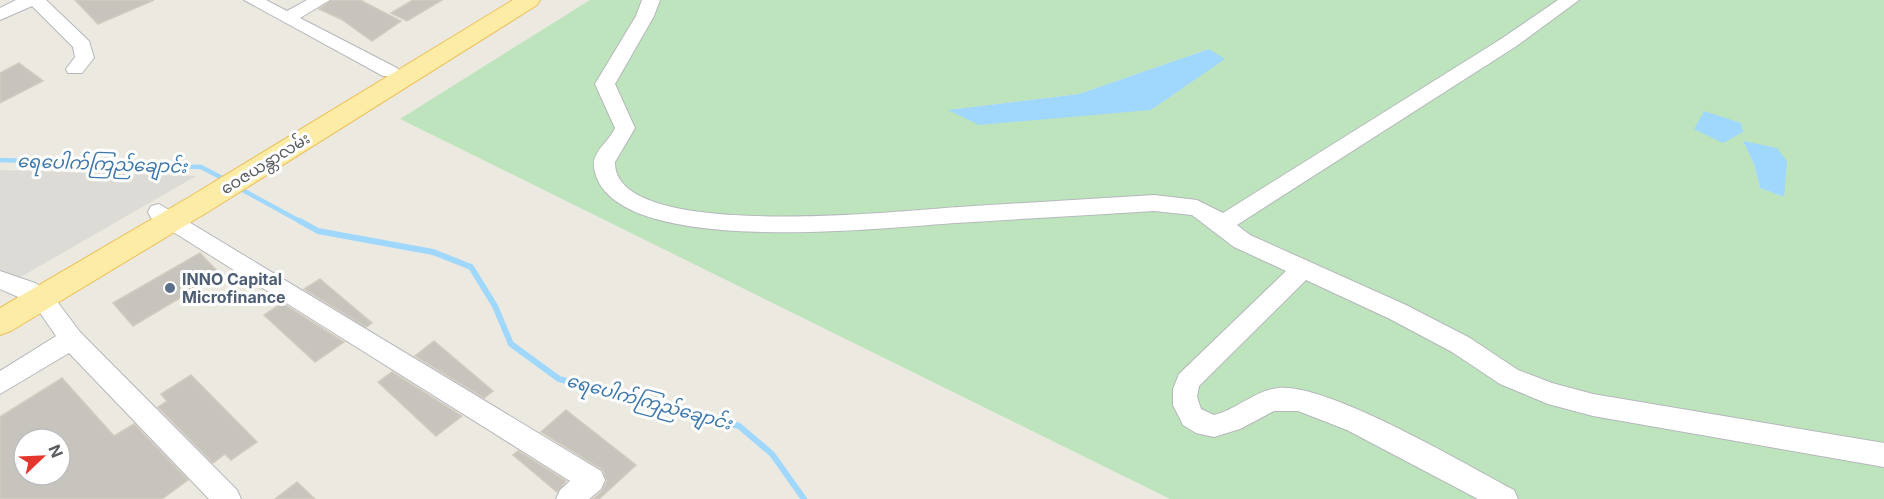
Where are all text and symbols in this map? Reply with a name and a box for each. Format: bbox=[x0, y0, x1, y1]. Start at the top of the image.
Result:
street label: ဝေဇယန္တာလမ်း bbox=[216, 127, 315, 202]
water label: ရေပေါက်ကြည်ချောင်း bbox=[16, 148, 189, 182]
place label: INNO Capital Microfinance bbox=[182, 269, 286, 307]
marker: INNO Capital Microfinance bbox=[163, 281, 177, 295]
water label: ရေပေါက်ကြည်ချောင်း bbox=[563, 367, 736, 439]
north arrow bbox=[12, 427, 72, 487]
text: N bbox=[44, 442, 67, 461]

